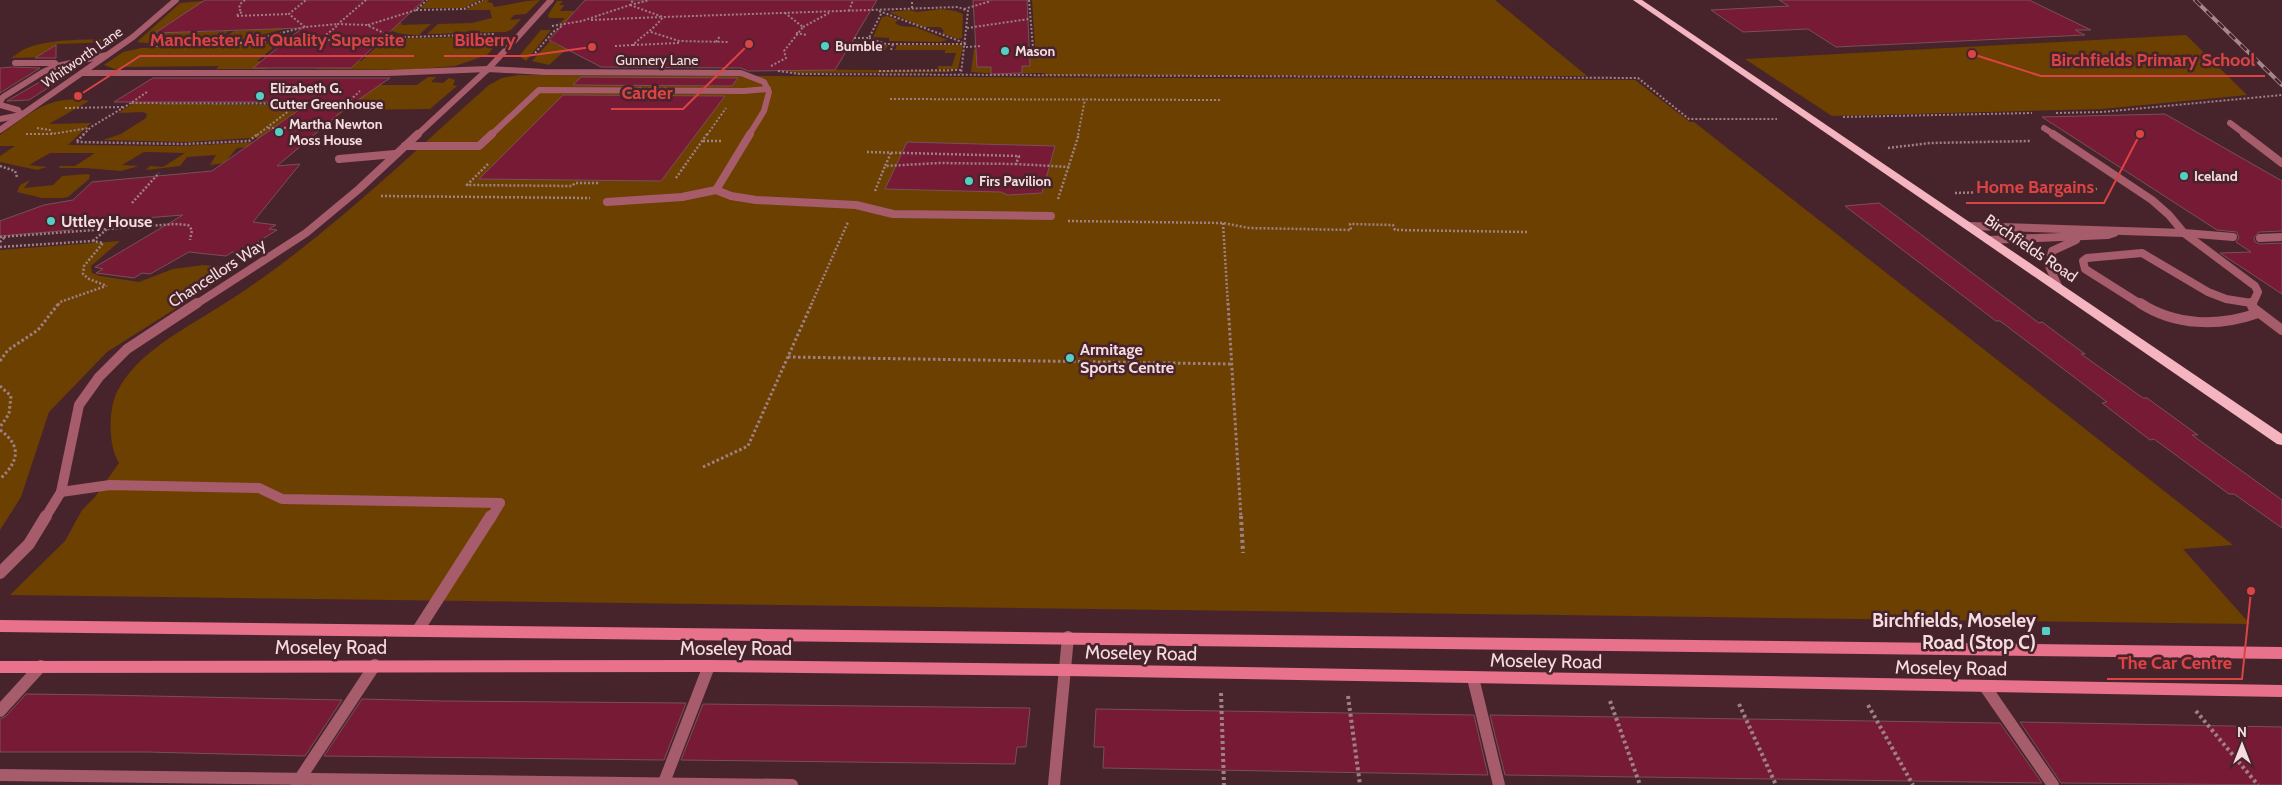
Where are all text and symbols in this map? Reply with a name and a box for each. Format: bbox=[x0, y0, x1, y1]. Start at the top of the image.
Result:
street label: Whitworth Lane bbox=[38, 22, 126, 92]
callout: Manchester Air Quality Supersite bbox=[140, 23, 414, 56]
callout: Bilberry bbox=[444, 23, 526, 56]
text: Manchester Air Quality Supersite bbox=[150, 29, 404, 51]
text: Bilberry bbox=[454, 29, 516, 51]
place label: Bumble bbox=[835, 37, 882, 55]
marker: Bumble bbox=[819, 40, 831, 52]
place label: Mason bbox=[1015, 42, 1055, 60]
callout: Birchfields Primary School bbox=[2041, 43, 2265, 76]
marker: Mason bbox=[999, 45, 1011, 57]
text: Birchfields Primary School bbox=[2051, 49, 2256, 71]
street label: Gunnery Lane bbox=[616, 51, 698, 69]
callout: Carder bbox=[611, 76, 683, 109]
place label: Elizabeth G. Cutter Greenhouse bbox=[270, 79, 383, 113]
text: Carder bbox=[621, 82, 673, 104]
marker: Elizabeth G. Cutter Greenhouse bbox=[254, 90, 266, 102]
place label: Martha Newton Moss House bbox=[289, 115, 382, 149]
marker: Martha Newton Moss House bbox=[273, 126, 285, 138]
place label: Iceland bbox=[2194, 167, 2238, 185]
callout: Home Bargains bbox=[1966, 170, 2104, 203]
marker: Iceland bbox=[2178, 170, 2190, 182]
place label: Firs Pavilion bbox=[979, 172, 1051, 190]
marker: Firs Pavilion bbox=[963, 175, 975, 187]
text: Home Bargains bbox=[1976, 176, 2094, 198]
street label: Birchfields Road bbox=[1981, 210, 2081, 286]
place label: Uttley House bbox=[61, 212, 152, 231]
marker: Uttley House bbox=[45, 215, 57, 227]
street label: Chancellors Way bbox=[165, 235, 269, 311]
place label: Armitage Sports Centre bbox=[1080, 340, 1174, 377]
marker: Armitage Sports Centre bbox=[1064, 352, 1076, 364]
place label: Birchfields, Moseley Road (Stop C) bbox=[1872, 609, 2037, 654]
marker: Birchfields, Moseley Road (Stop C) bbox=[2040, 625, 2052, 637]
street label: Moseley Road bbox=[275, 636, 387, 659]
street label: Moseley Road bbox=[680, 637, 792, 660]
street label: Moseley Road bbox=[1085, 641, 1197, 665]
callout: The Car Centre bbox=[2107, 646, 2242, 679]
street label: Moseley Road bbox=[1490, 649, 1602, 673]
text: The Car Centre bbox=[2118, 652, 2232, 674]
street label: Moseley Road bbox=[1895, 656, 2007, 680]
north arrow bbox=[2217, 720, 2267, 770]
text: N bbox=[2237, 723, 2247, 741]

